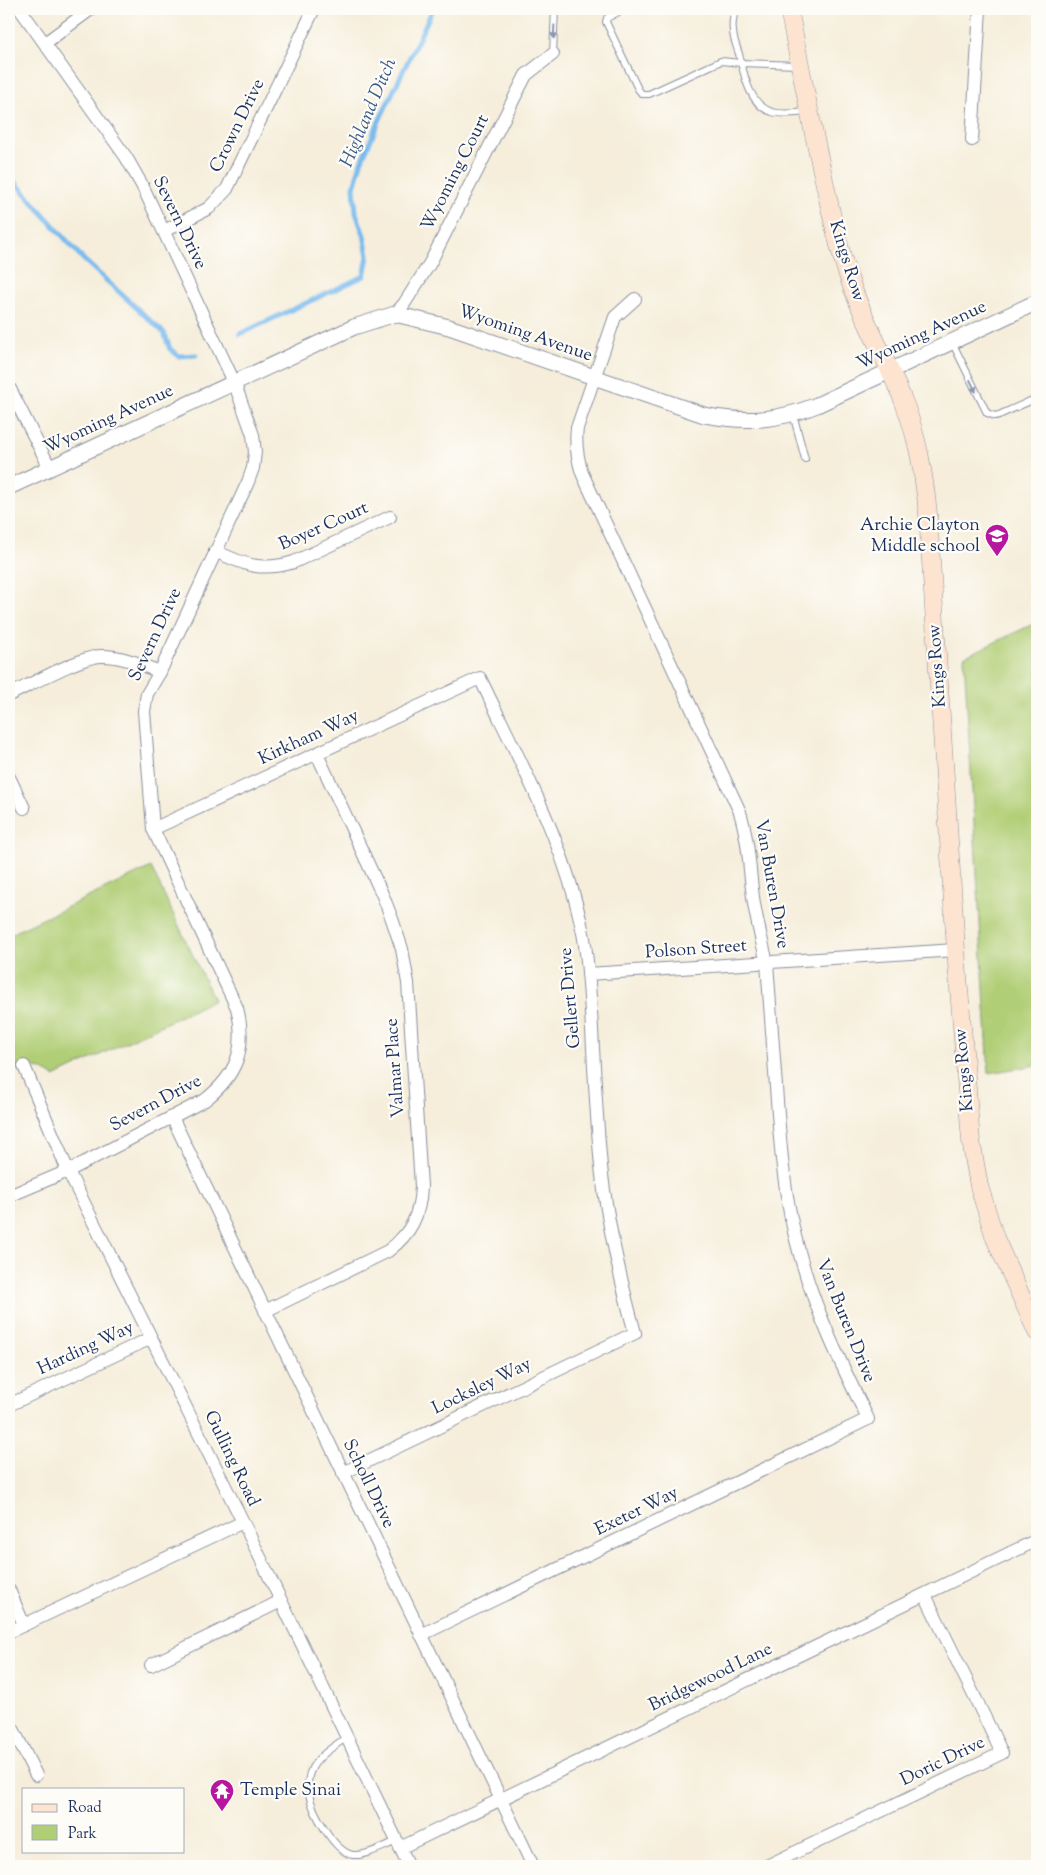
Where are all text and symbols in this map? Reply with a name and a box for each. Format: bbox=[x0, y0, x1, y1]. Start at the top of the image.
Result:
one-way arrow bbox=[549, 24, 557, 40]
water label: Highland Ditch bbox=[334, 54, 404, 172]
street label: Crown Drive bbox=[204, 75, 272, 177]
street label: Wyoming Court bbox=[415, 110, 497, 236]
street label: Severn Drive bbox=[145, 172, 213, 274]
street label: Kings Row bbox=[821, 217, 871, 305]
street label: Wyoming Avenue bbox=[853, 295, 991, 377]
street label: Wyoming Avenue bbox=[454, 299, 596, 369]
street label: Wyoming Avenue bbox=[40, 379, 178, 461]
one-way arrow bbox=[969, 379, 977, 393]
street label: Boyer Court bbox=[275, 496, 373, 558]
place label: Archie Clayton Middle school bbox=[860, 513, 980, 560]
school or university icon: Archie Clayton Middle school bbox=[984, 523, 1010, 557]
street label: Severn Drive bbox=[123, 584, 189, 686]
street label: Kings Row bbox=[922, 623, 954, 709]
street label: Kirkham Way bbox=[255, 703, 363, 773]
street label: Van Buren Drive bbox=[747, 817, 795, 951]
street label: Polson Street bbox=[644, 933, 748, 967]
street label: Gellert Drive bbox=[554, 946, 588, 1050]
street label: Valmar Place bbox=[380, 1017, 412, 1119]
street label: Kings Row bbox=[948, 1027, 982, 1113]
street label: Severn Drive bbox=[105, 1069, 207, 1139]
street label: Van Buren Drive bbox=[808, 1255, 882, 1387]
street label: Harding Way bbox=[34, 1315, 138, 1383]
street label: Locksley Way bbox=[428, 1352, 536, 1422]
street label: Gulling Road bbox=[197, 1407, 265, 1511]
street label: Scholl Drive bbox=[335, 1435, 401, 1533]
street label: Exeter Way bbox=[591, 1481, 683, 1543]
street label: Bridgewood Lane bbox=[645, 1637, 777, 1719]
street label: Doric Drive bbox=[896, 1730, 990, 1794]
temple icon: Temple Sinai bbox=[209, 1778, 235, 1812]
place label: Temple Sinai bbox=[240, 1778, 341, 1804]
legend bbox=[22, 1788, 185, 1852]
text: Road bbox=[68, 1798, 102, 1819]
text: Park bbox=[68, 1824, 97, 1845]

